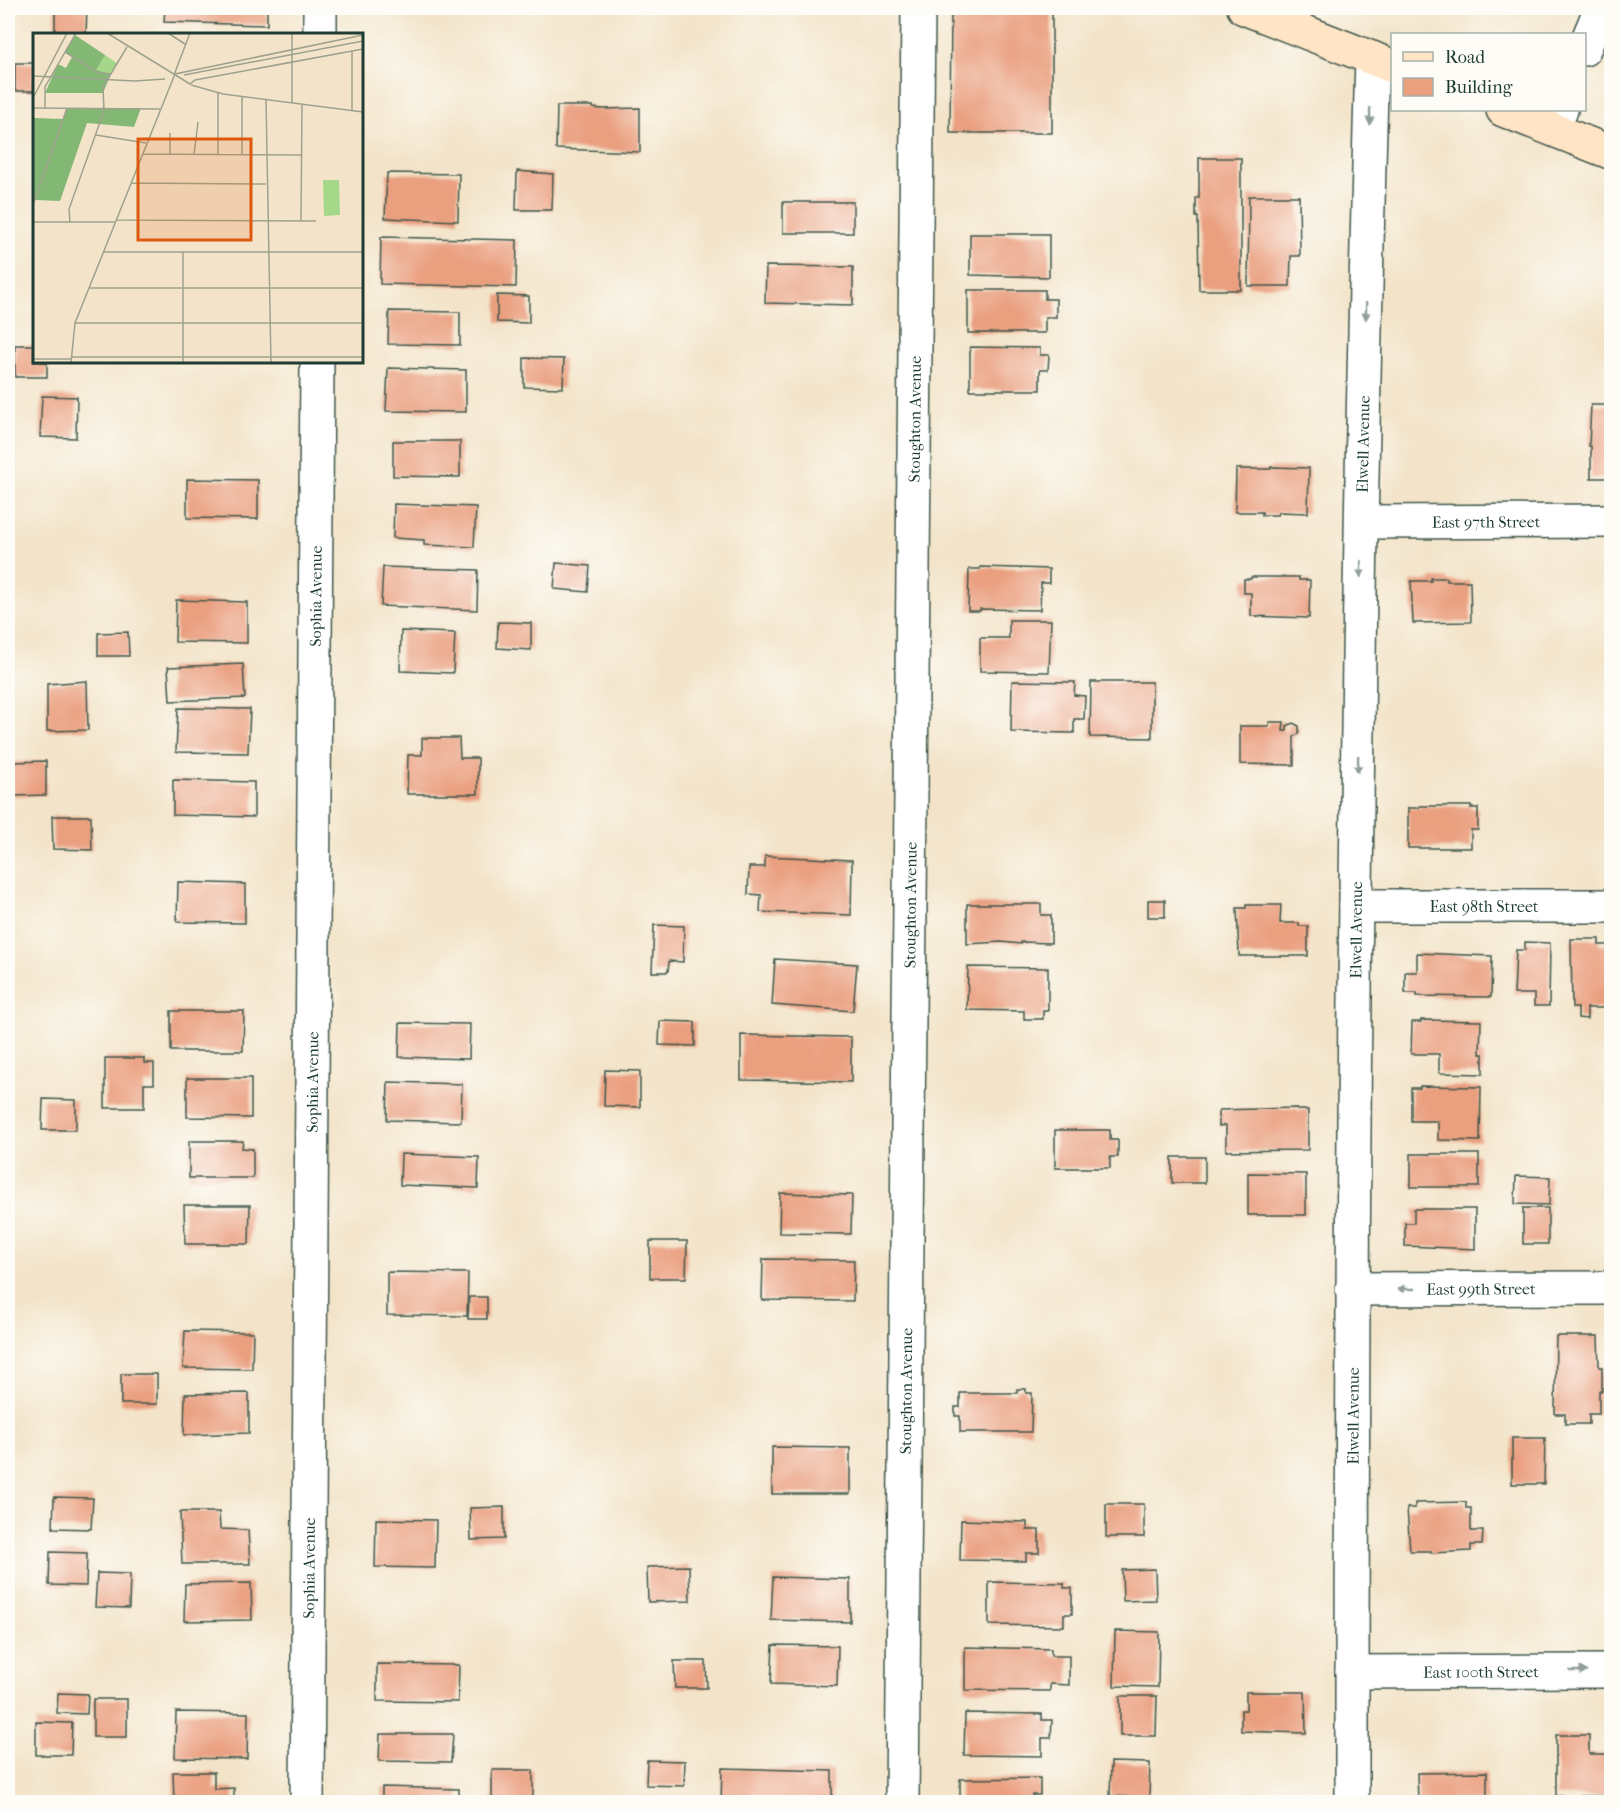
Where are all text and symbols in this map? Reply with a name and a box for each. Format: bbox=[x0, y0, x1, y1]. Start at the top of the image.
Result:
inset map bbox=[33, 33, 363, 363]
legend bbox=[1391, 33, 1586, 111]
text: Road bbox=[1445, 47, 1485, 68]
text: Building bbox=[1445, 77, 1513, 98]
one-way arrow bbox=[1366, 107, 1375, 126]
one-way arrow bbox=[1362, 302, 1371, 321]
street label: Stoughton Avenue bbox=[905, 356, 925, 482]
street label: Elwell Avenue bbox=[1353, 395, 1374, 493]
street label: East 97th Street bbox=[1432, 512, 1541, 532]
street label: Sophia Avenue bbox=[306, 545, 326, 647]
one-way arrow bbox=[1356, 560, 1366, 579]
one-way arrow bbox=[1353, 754, 1363, 773]
street label: Stoughton Avenue bbox=[900, 842, 921, 968]
street label: Elwell Avenue bbox=[1346, 881, 1366, 979]
street label: East 98th Street bbox=[1429, 897, 1539, 916]
street label: Sophia Avenue bbox=[303, 1031, 322, 1133]
street label: East 99th Street bbox=[1426, 1279, 1536, 1299]
one-way arrow bbox=[1397, 1284, 1416, 1294]
street label: Stoughton Avenue bbox=[896, 1328, 916, 1454]
street label: Elwell Avenue bbox=[1343, 1367, 1363, 1465]
street label: Sophia Avenue bbox=[299, 1517, 319, 1619]
street label: East 100th Street bbox=[1423, 1662, 1539, 1682]
one-way arrow bbox=[1569, 1666, 1588, 1676]

